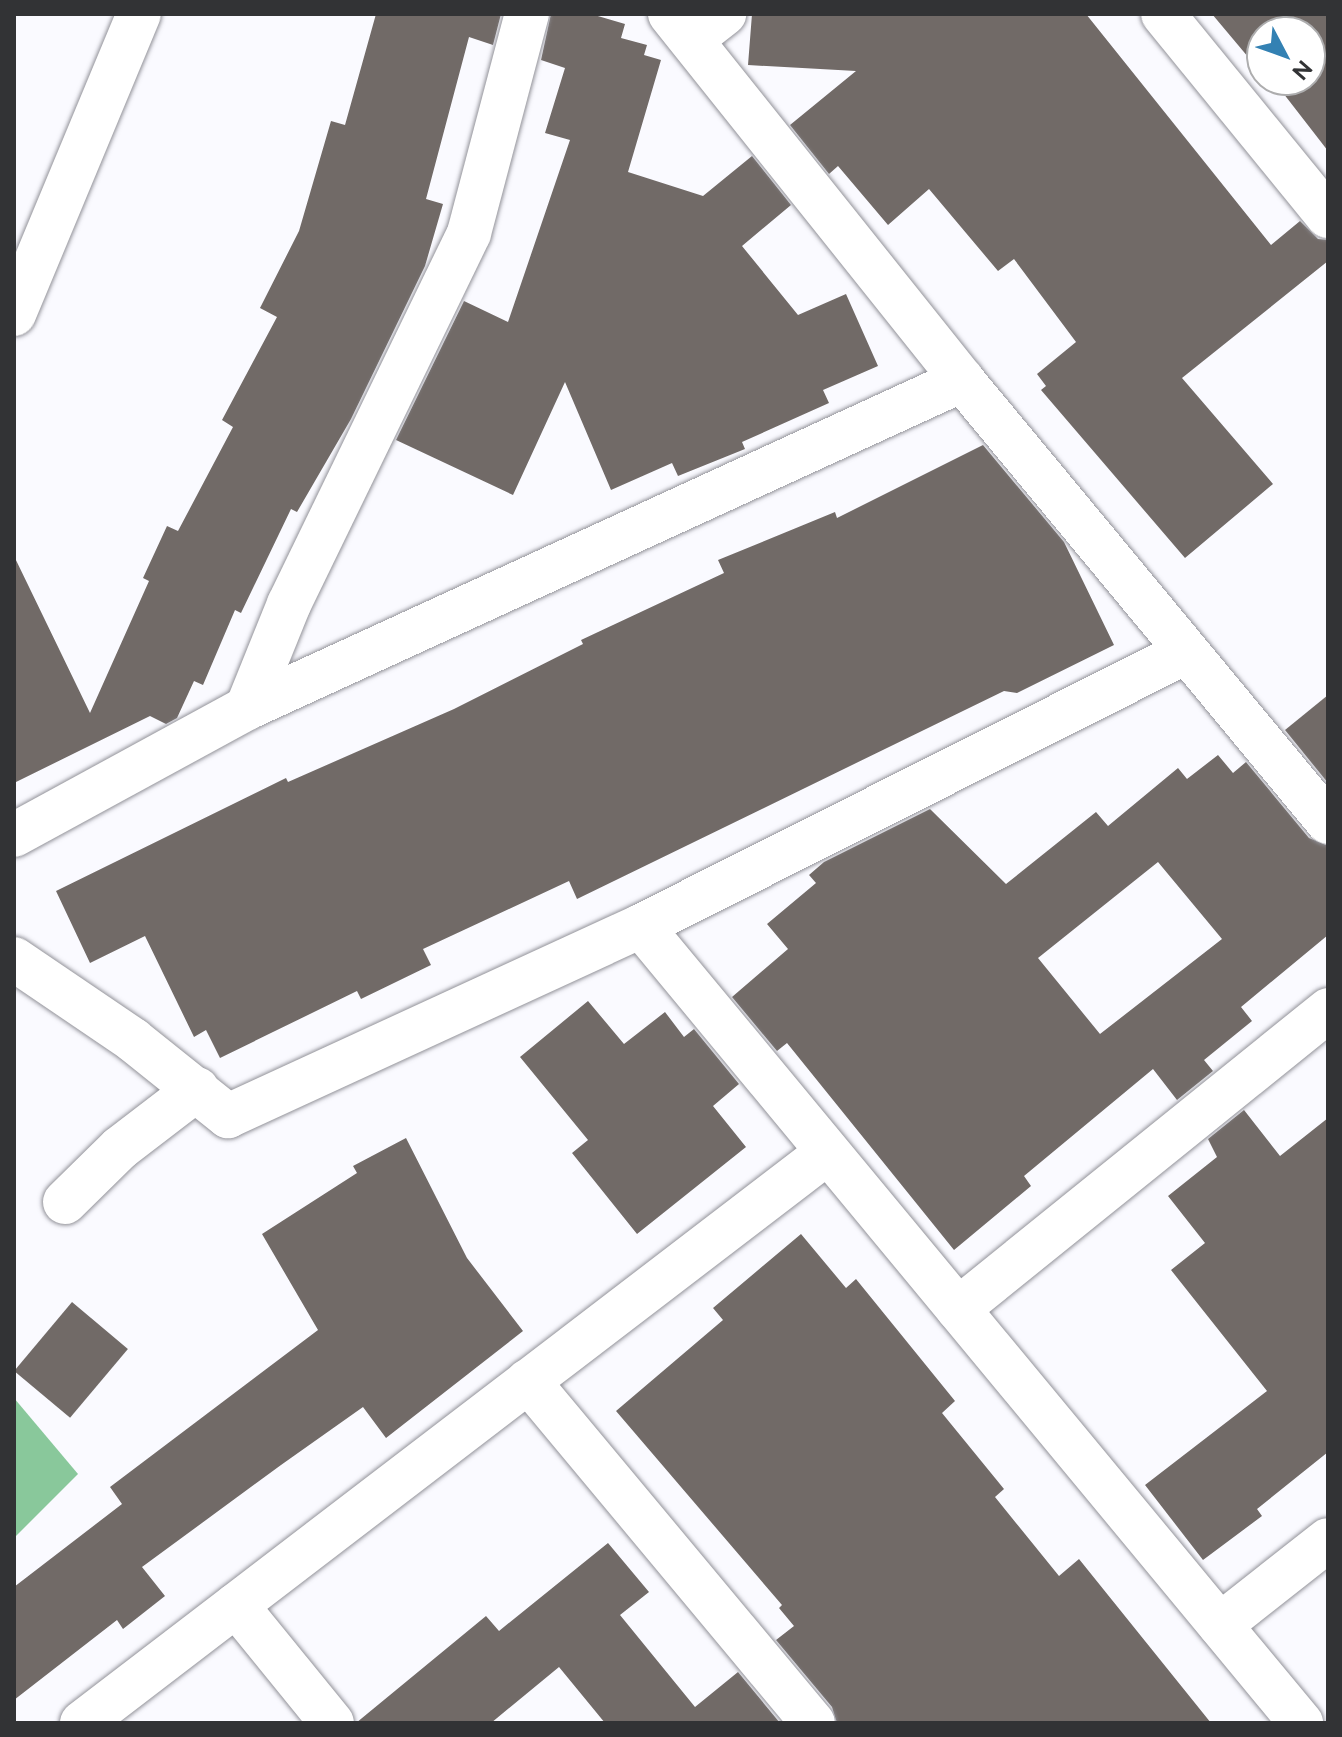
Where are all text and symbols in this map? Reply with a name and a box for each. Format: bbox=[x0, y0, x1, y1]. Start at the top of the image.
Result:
north arrow bbox=[1246, 16, 1326, 96]
text: N bbox=[1287, 56, 1318, 85]

